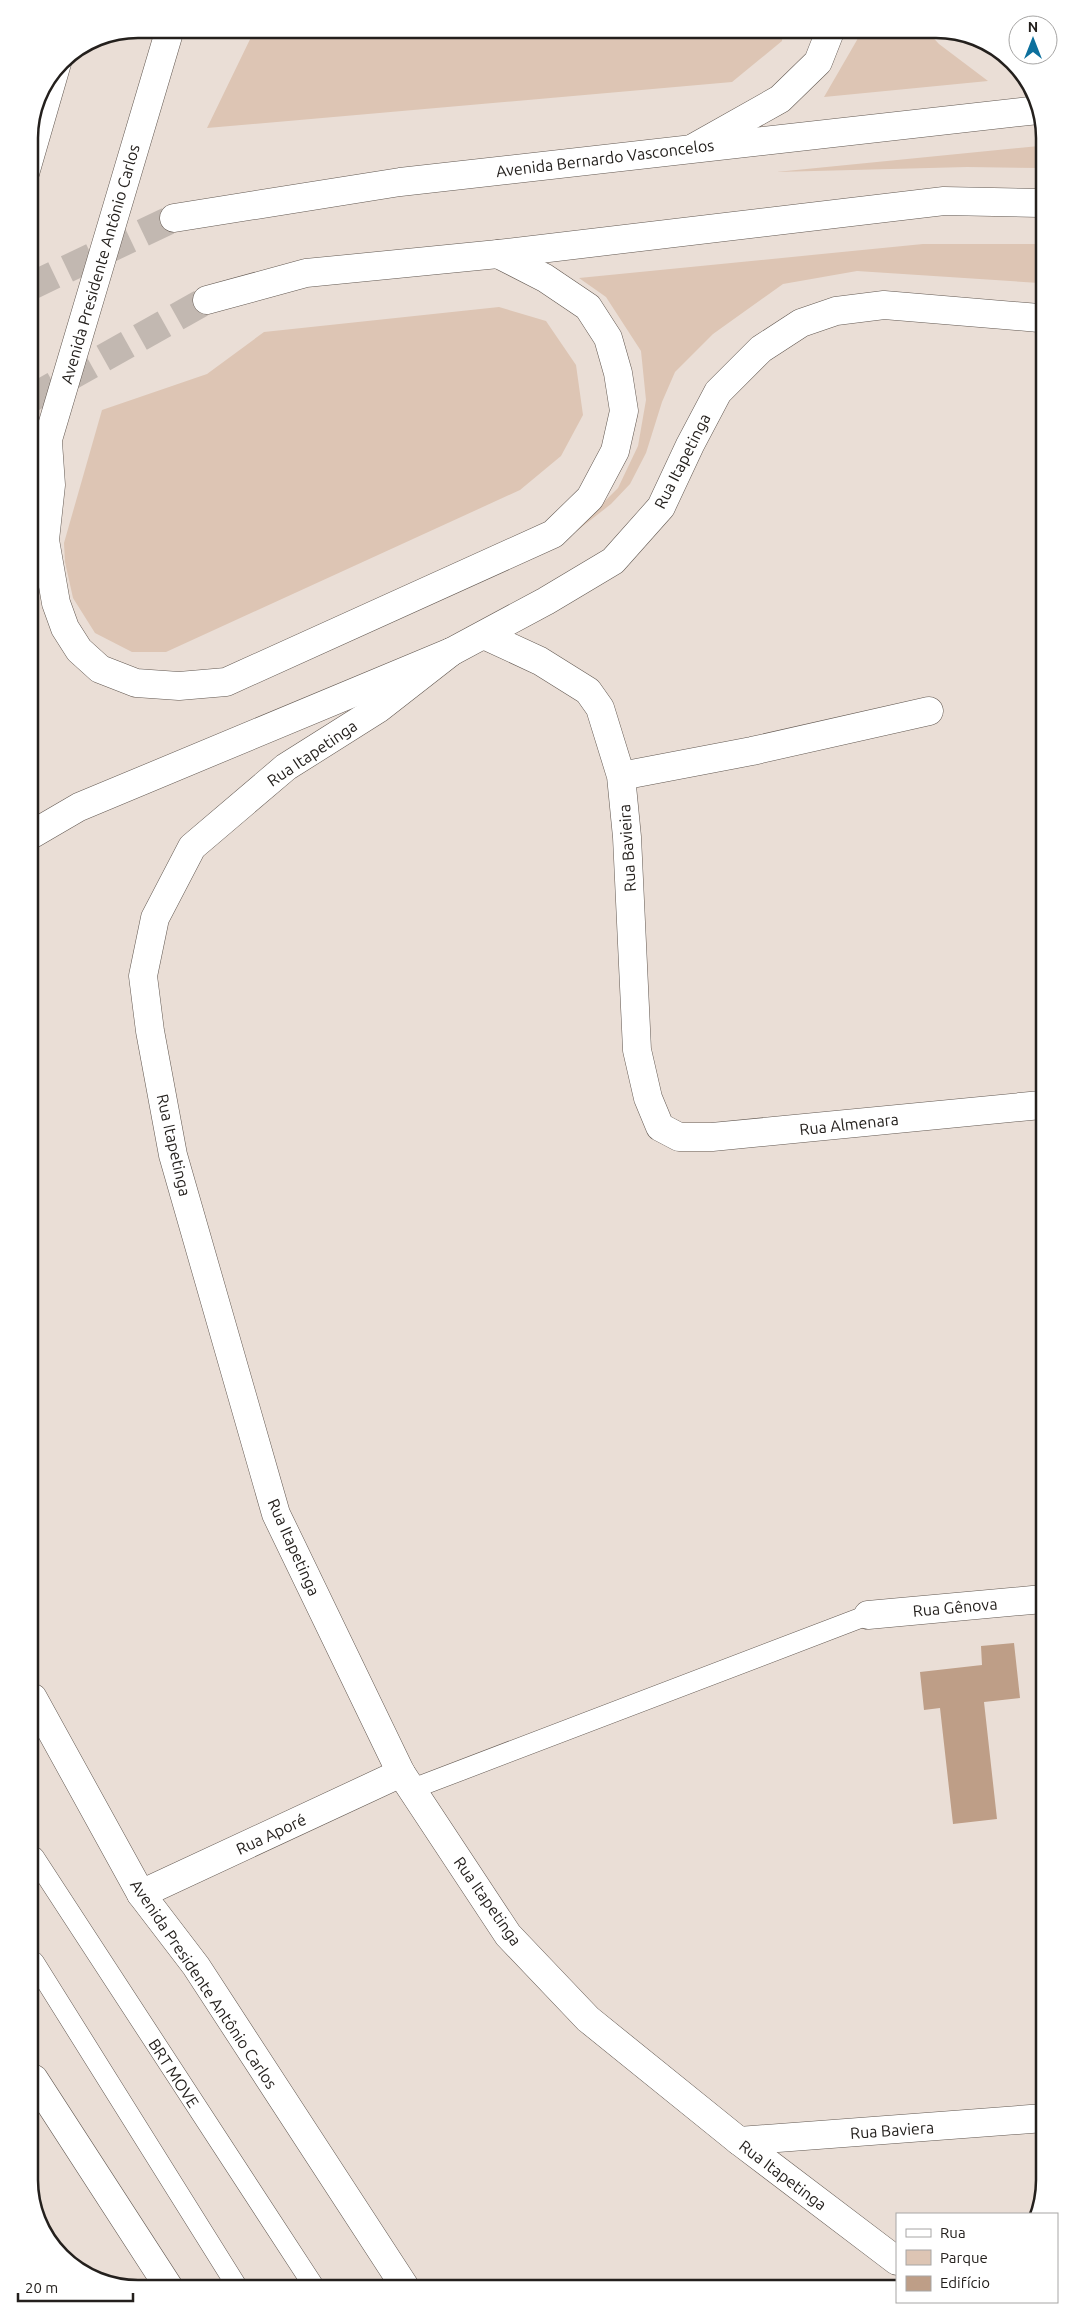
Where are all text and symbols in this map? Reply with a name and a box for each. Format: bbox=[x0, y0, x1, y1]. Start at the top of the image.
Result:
north arrow bbox=[1008, 15, 1058, 65]
text: N bbox=[1028, 19, 1038, 35]
street label: Avenida Bernardo Vasconcelos bbox=[495, 136, 715, 180]
street label: Avenida Presidente Antônio Carlos bbox=[57, 142, 143, 386]
street label: Rua Itapetinga bbox=[650, 410, 714, 512]
street label: Rua Itapetinga bbox=[264, 716, 360, 790]
street label: Rua Bavieira bbox=[615, 803, 639, 893]
street label: Rua Itapetinga bbox=[153, 1092, 195, 1198]
street label: Rua Almenara bbox=[798, 1110, 900, 1138]
street label: Rua Itapetinga bbox=[265, 1496, 323, 1598]
street label: Rua Gênova bbox=[912, 1594, 998, 1620]
street label: Rua Aporé bbox=[233, 1810, 309, 1858]
street label: Rua Itapetinga bbox=[451, 1853, 525, 1949]
street label: Avenida Presidente Antônio Carlos bbox=[127, 1876, 281, 2092]
street label: BRT MOVE bbox=[145, 2035, 203, 2111]
street label: Rua Baviera bbox=[849, 2118, 935, 2142]
street label: Rua Itapetinga bbox=[736, 2136, 830, 2214]
legend bbox=[896, 2213, 1058, 2303]
text: Rua bbox=[940, 2224, 966, 2241]
text: Parque bbox=[940, 2249, 988, 2266]
scale bar bbox=[18, 2270, 132, 2302]
text: Edifício bbox=[940, 2274, 990, 2291]
text: 20 m bbox=[25, 2279, 58, 2296]

